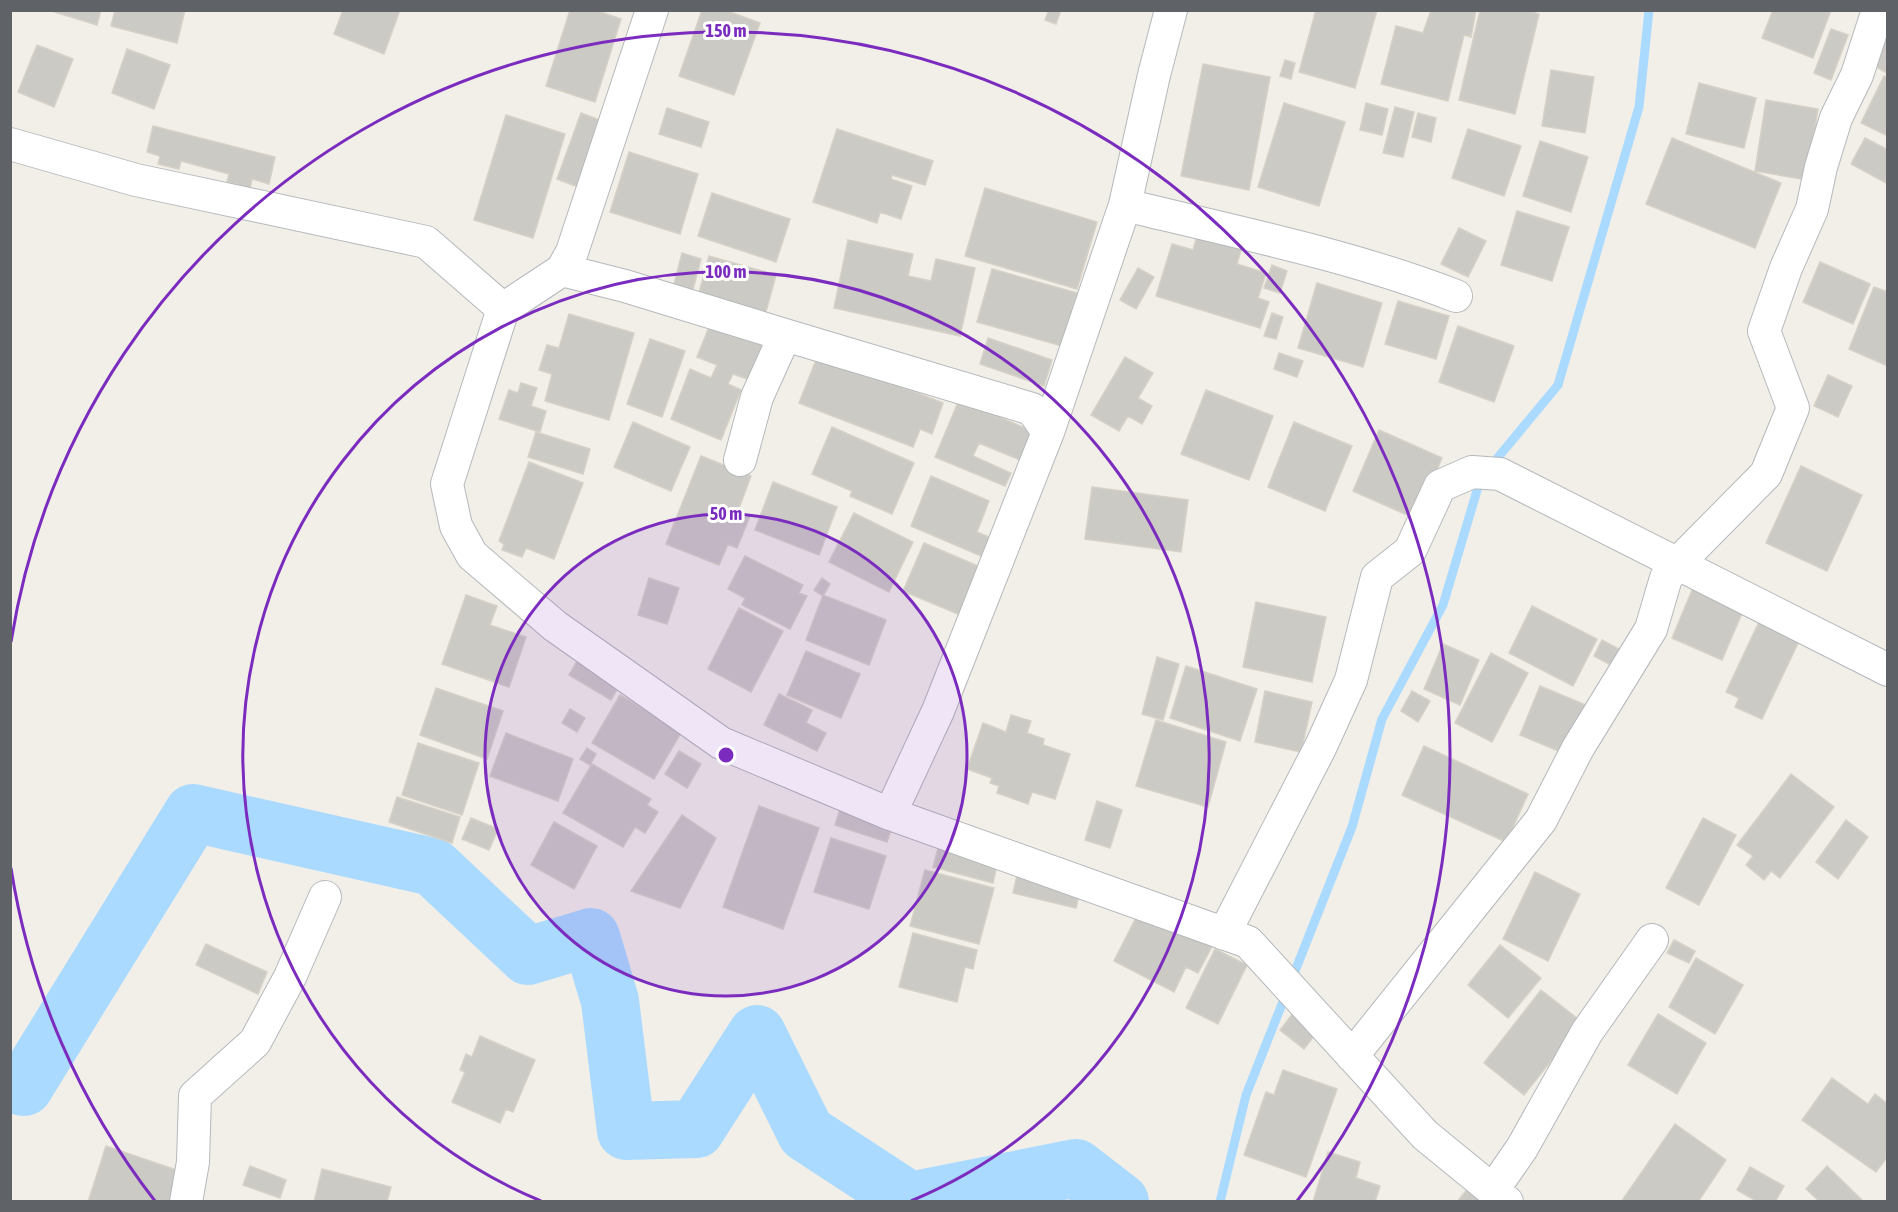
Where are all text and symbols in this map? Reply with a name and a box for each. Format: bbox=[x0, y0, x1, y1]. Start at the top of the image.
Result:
text: 150 m bbox=[706, 20, 746, 41]
text: 100 m bbox=[706, 261, 746, 282]
text: 50 m bbox=[710, 503, 742, 524]
centre of rings bbox=[716, 745, 736, 765]

